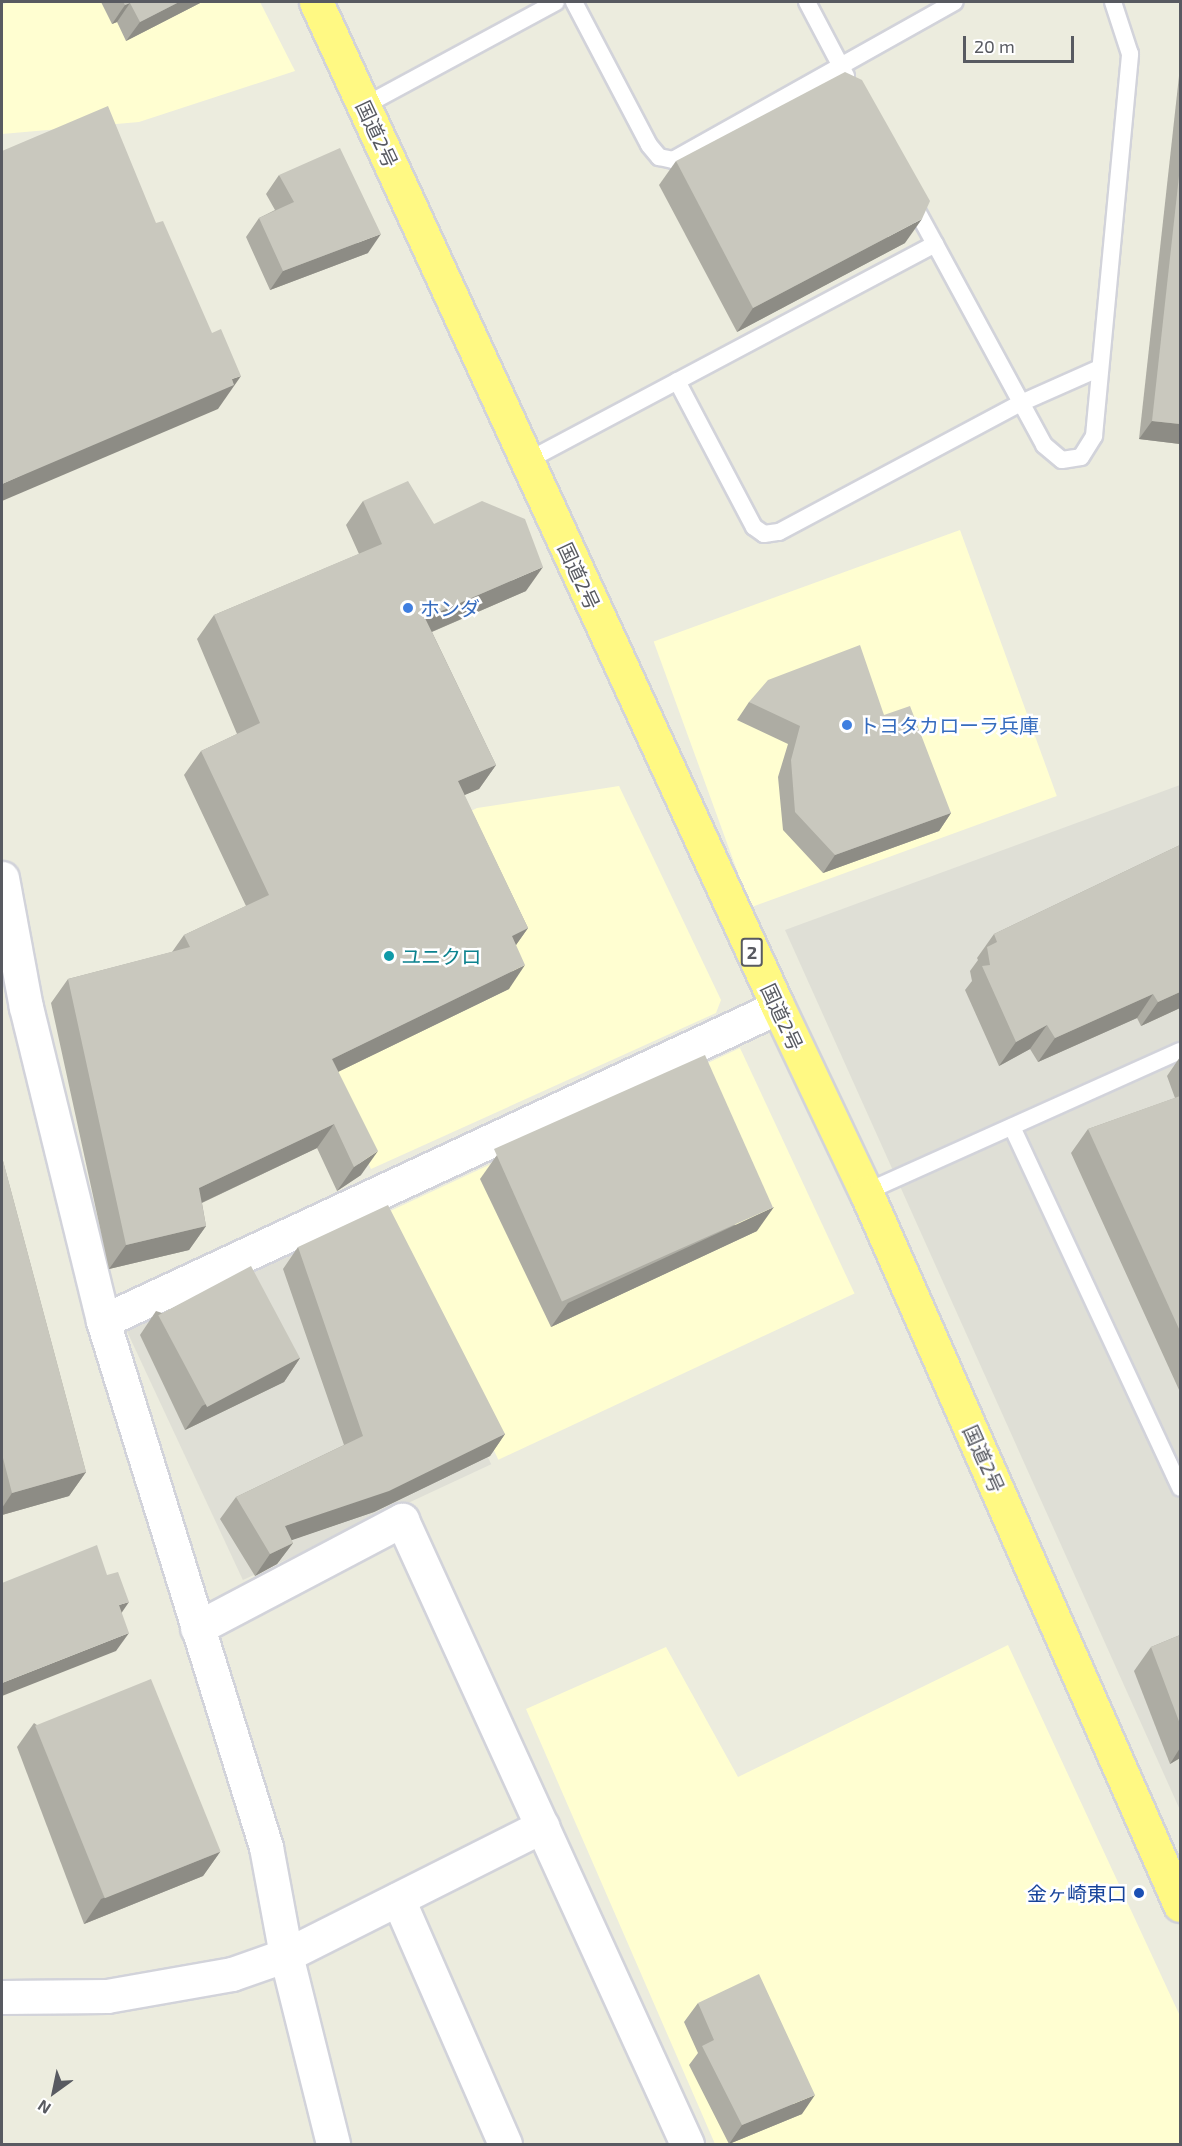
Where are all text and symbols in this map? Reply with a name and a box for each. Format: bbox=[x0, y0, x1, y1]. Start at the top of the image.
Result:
scale bar bbox=[966, 24, 1077, 62]
text: 20 m bbox=[974, 35, 1015, 57]
street label: 国道2号 bbox=[351, 97, 403, 171]
street label: 国道2号 bbox=[553, 539, 605, 613]
place label: ホンダ bbox=[420, 596, 480, 620]
marker: ホンダ bbox=[401, 601, 415, 615]
place label: トヨタカローラ兵庫 bbox=[859, 713, 1039, 737]
marker: トヨタカローラ兵庫 bbox=[840, 718, 854, 732]
road number: 2 bbox=[740, 937, 764, 967]
place label: ユニクロ bbox=[401, 944, 481, 968]
marker: ユニクロ bbox=[382, 949, 396, 963]
street label: 国道2号 bbox=[756, 980, 808, 1054]
street label: 国道2号 bbox=[959, 1422, 1009, 1496]
place label: 金ヶ崎東口 bbox=[1027, 1881, 1127, 1905]
marker: 金ヶ崎東口 bbox=[1132, 1886, 1146, 1900]
north arrow bbox=[24, 2062, 84, 2122]
text: N bbox=[34, 2096, 54, 2119]

